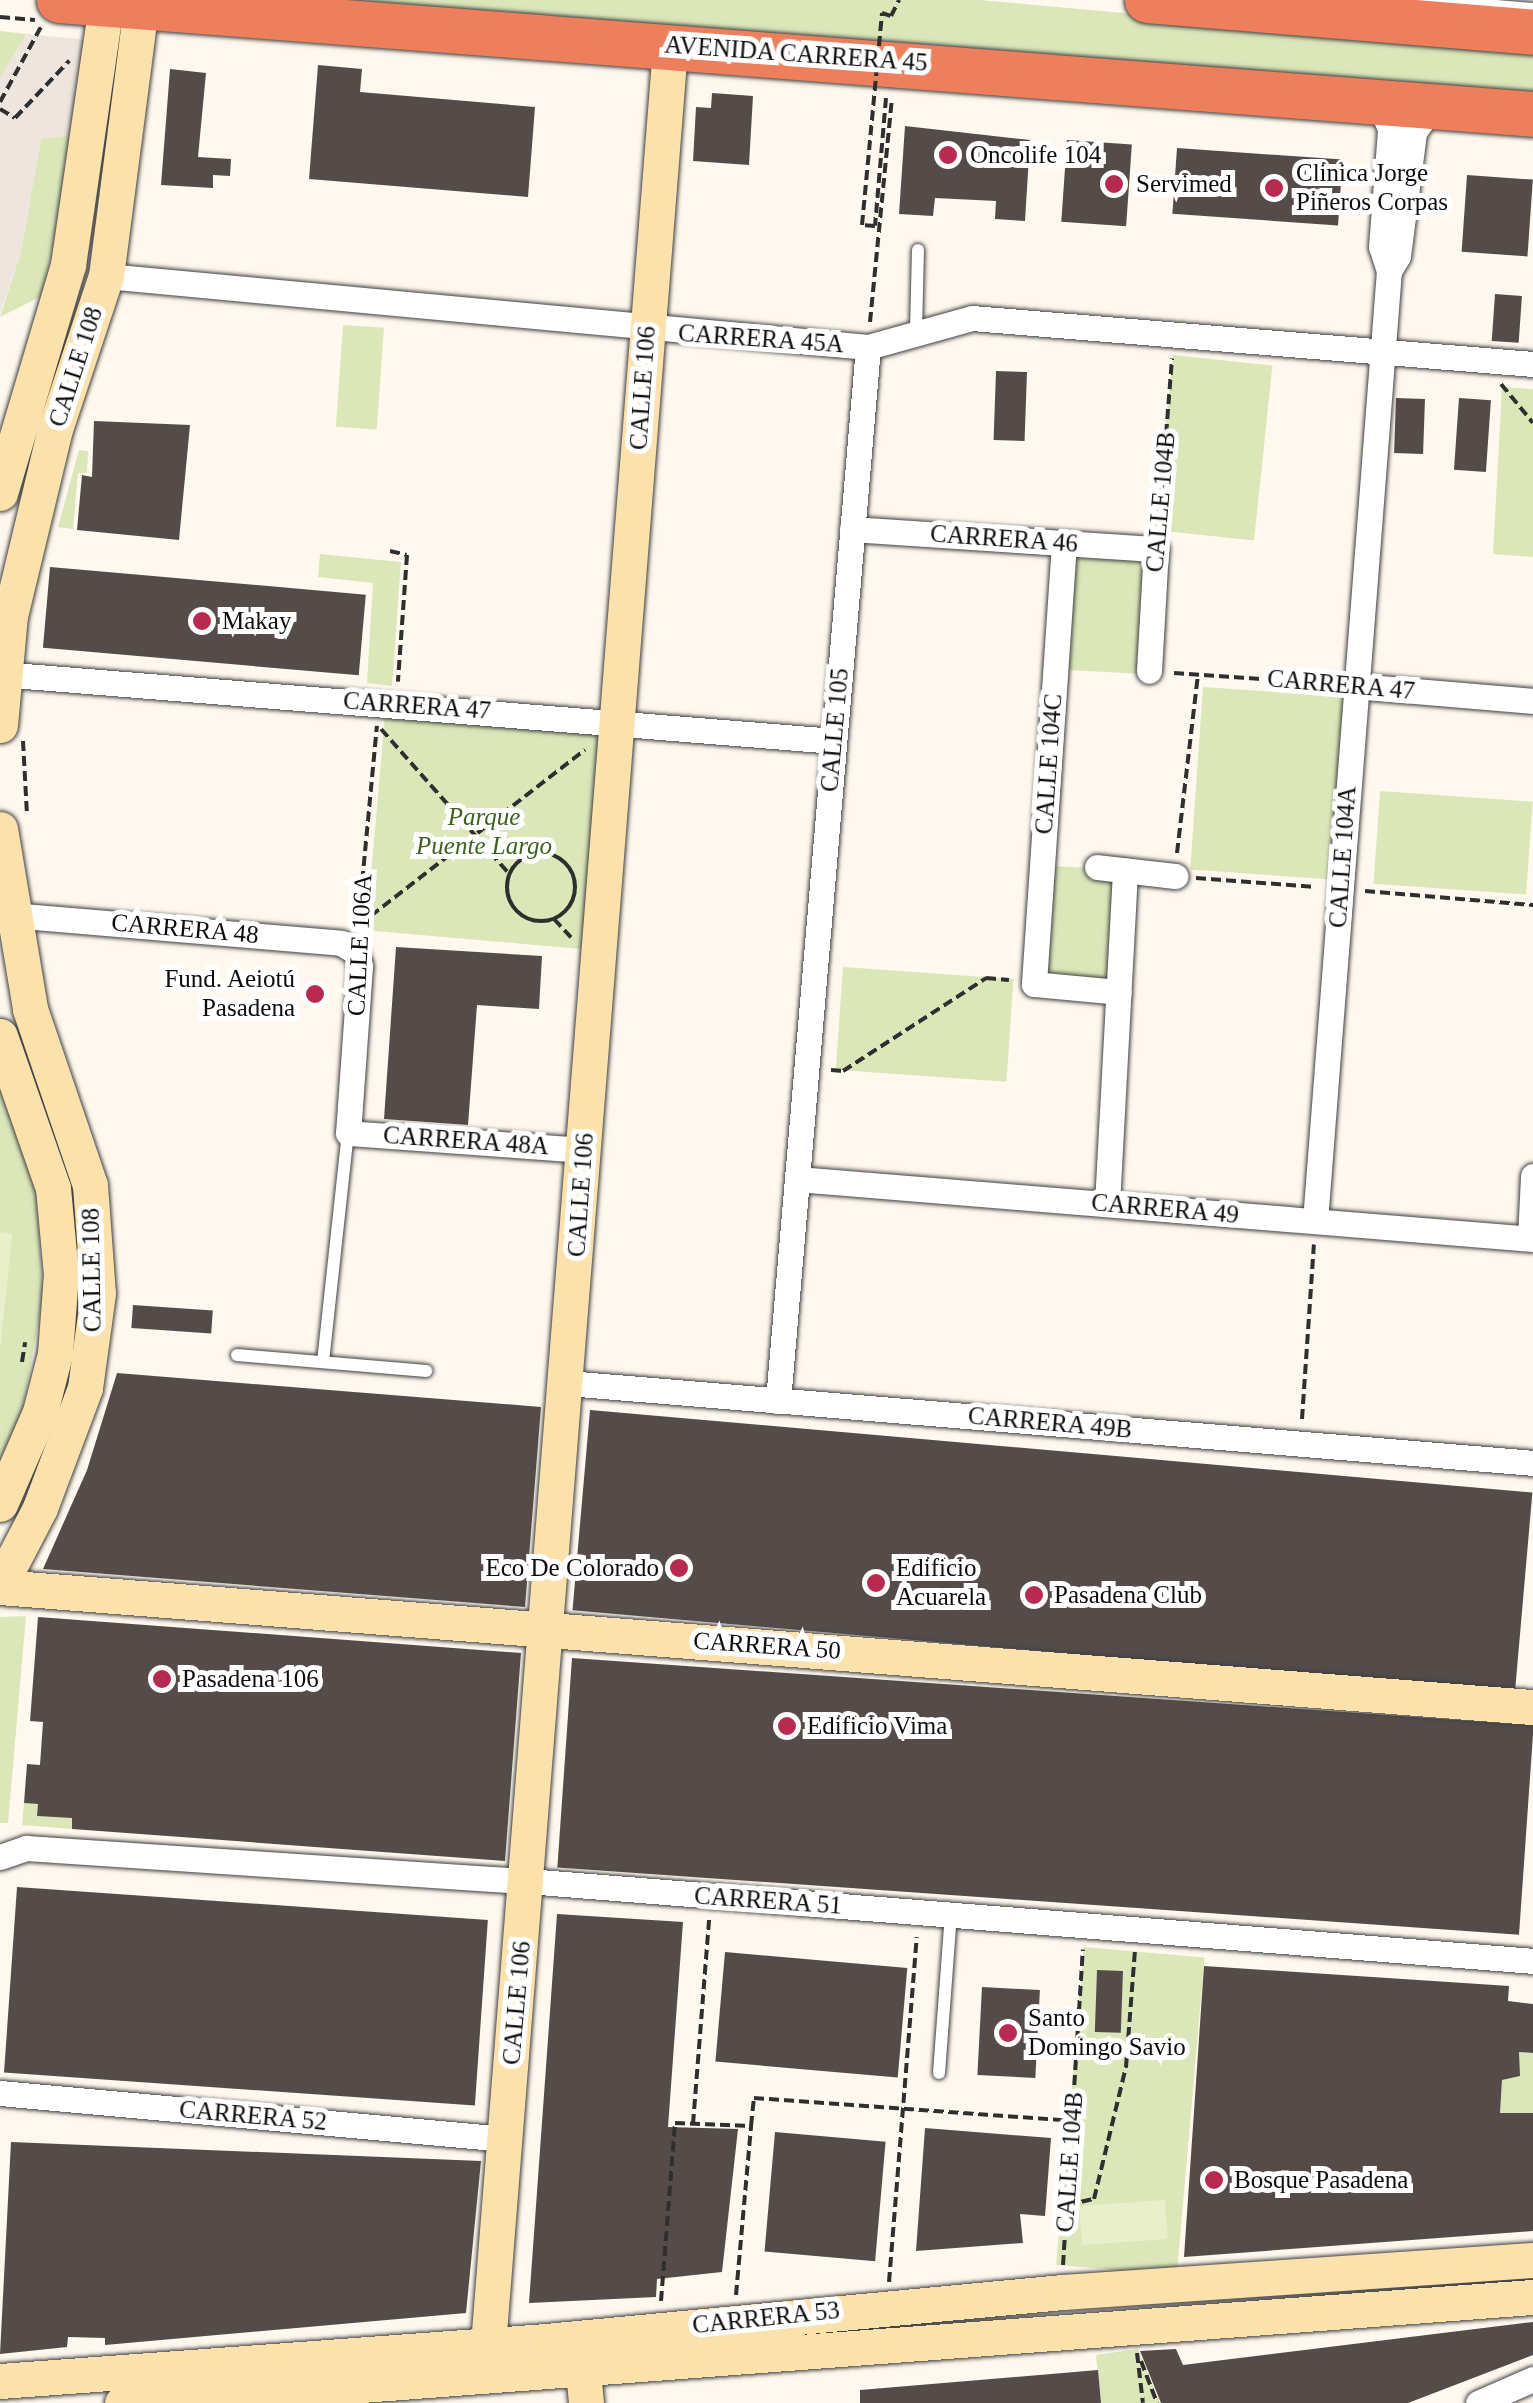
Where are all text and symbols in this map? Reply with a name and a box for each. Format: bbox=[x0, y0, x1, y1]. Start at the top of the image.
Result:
street label: AVENIDA CARRERA 45 bbox=[662, 30, 930, 78]
place label: Oncolife 104 bbox=[970, 140, 1101, 170]
marker: Oncolife 104 bbox=[935, 142, 961, 168]
place label: Clinica Jorge Piñeros Corpas bbox=[1296, 159, 1448, 218]
place label: Servimed bbox=[1136, 169, 1232, 199]
marker: Servimed bbox=[1101, 171, 1127, 197]
marker: Clinica Jorge Piñeros Corpas bbox=[1261, 175, 1287, 201]
street label: CALLE 108 bbox=[43, 303, 109, 431]
street label: CARRERA 45A bbox=[676, 318, 846, 360]
street label: CALLE 106 bbox=[624, 325, 662, 451]
street label: CALLE 104B bbox=[1140, 430, 1182, 574]
street label: CARRERA 46 bbox=[928, 519, 1080, 559]
place label: Makay bbox=[222, 606, 291, 636]
marker: Makay bbox=[191, 610, 213, 632]
street label: CARRERA 47 bbox=[1265, 664, 1417, 706]
street label: CALLE 105 bbox=[815, 667, 855, 793]
street label: CARRERA 47 bbox=[341, 686, 493, 726]
street label: CALLE 104C bbox=[1029, 693, 1069, 835]
street label: CALLE 104A bbox=[1323, 785, 1363, 929]
park label: Parque Puente Largo bbox=[416, 803, 552, 862]
street label: CALLE 106A bbox=[341, 873, 379, 1017]
street label: CARRERA 48 bbox=[109, 908, 261, 950]
place label: Fund. Aeiotú Pasadena bbox=[163, 965, 295, 1024]
marker: Fund. Aeiotú Pasadena bbox=[304, 983, 326, 1005]
street label: CARRERA 48A bbox=[381, 1120, 551, 1162]
street label: CALLE 106 bbox=[562, 1132, 600, 1258]
street label: CARRERA 49 bbox=[1089, 1188, 1241, 1230]
street label: CALLE 108 bbox=[76, 1208, 108, 1332]
street label: CARRERA 49B bbox=[966, 1401, 1134, 1445]
place label: Eco De Colorado bbox=[485, 1553, 659, 1583]
place label: Edificio Acuarela bbox=[896, 1554, 986, 1613]
marker: Eco De Colorado bbox=[668, 1557, 690, 1579]
marker: Edificio Acuarela bbox=[865, 1572, 887, 1594]
place label: Pasadena Club bbox=[1054, 1580, 1202, 1610]
marker: Pasadena Club bbox=[1023, 1584, 1045, 1606]
street label: CARRERA 50 bbox=[691, 1626, 843, 1666]
place label: Pasadena 106 bbox=[182, 1664, 319, 1694]
marker: Pasadena 106 bbox=[151, 1668, 173, 1690]
place label: Edificio Vima bbox=[807, 1711, 948, 1741]
marker: Edificio Vima bbox=[776, 1715, 798, 1737]
street label: CARRERA 51 bbox=[692, 1881, 844, 1921]
street label: CALLE 106 bbox=[497, 1940, 537, 2066]
place label: Santo Domingo Savio bbox=[1028, 2004, 1186, 2063]
marker: Santo Domingo Savio bbox=[997, 2022, 1019, 2044]
street label: CALLE 104B bbox=[1050, 2091, 1090, 2233]
street label: CARRERA 52 bbox=[177, 2095, 329, 2137]
place label: Bosque Pasadena bbox=[1234, 2165, 1408, 2195]
marker: Bosque Pasadena bbox=[1203, 2169, 1225, 2191]
street label: CARRERA 53 bbox=[690, 2295, 842, 2341]

